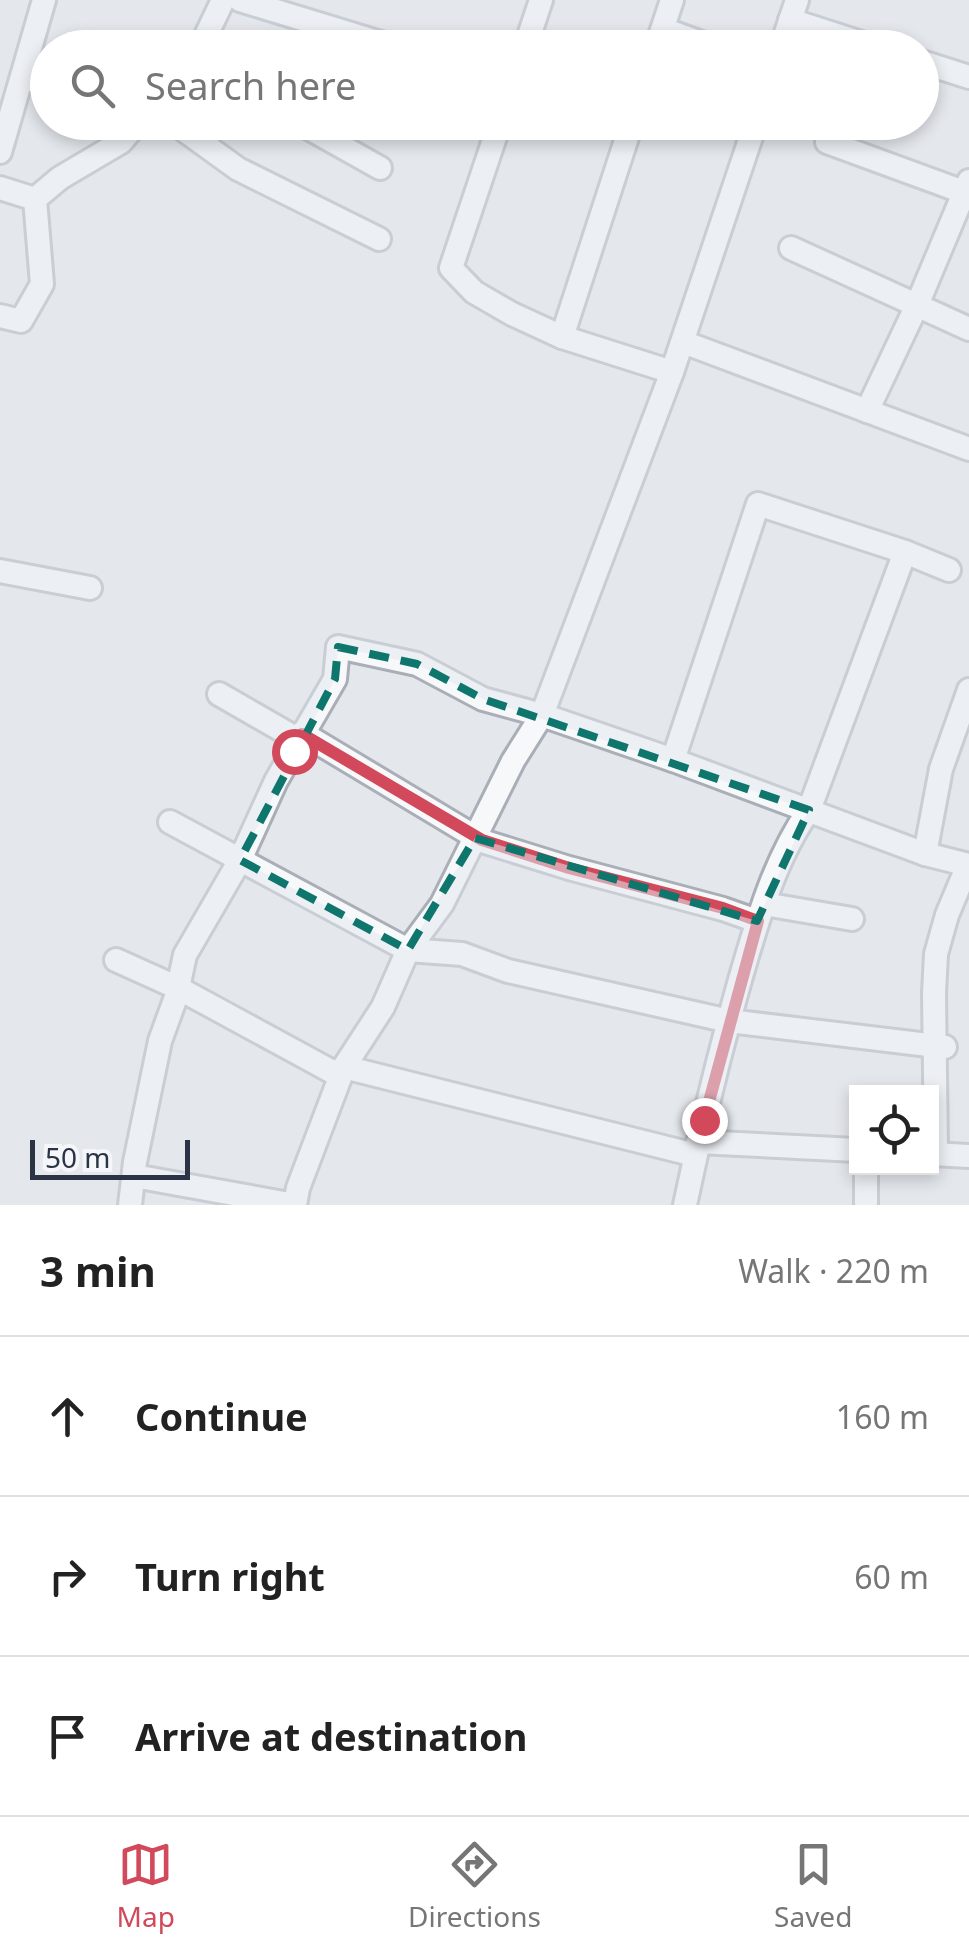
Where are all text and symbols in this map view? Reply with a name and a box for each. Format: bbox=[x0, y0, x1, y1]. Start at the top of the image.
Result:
search box bbox=[30, 30, 939, 140]
icon: search bbox=[65, 58, 120, 113]
text: Search here bbox=[145, 59, 356, 111]
route start bbox=[272, 729, 318, 775]
map controls bbox=[849, 1085, 939, 1175]
button: locate bbox=[849, 1085, 939, 1175]
route end bbox=[682, 1098, 728, 1144]
scale bar bbox=[30, 1135, 190, 1180]
text: 50 m bbox=[45, 1138, 111, 1176]
text: 3 min bbox=[40, 1242, 156, 1299]
text: Walk · 220 m bbox=[738, 1249, 929, 1292]
icon: ahead bbox=[40, 1389, 95, 1444]
text: Continue bbox=[135, 1390, 308, 1442]
text: 160 m bbox=[836, 1395, 929, 1438]
icon: right bbox=[40, 1549, 95, 1604]
text: Turn right bbox=[135, 1550, 325, 1602]
text: 60 m bbox=[854, 1555, 929, 1598]
icon: arrive bbox=[40, 1709, 95, 1764]
text: Arrive at destination bbox=[135, 1710, 527, 1762]
tab: Map bbox=[117, 1837, 175, 1935]
tab: Directions bbox=[408, 1837, 541, 1935]
tab: Saved bbox=[774, 1837, 852, 1935]

